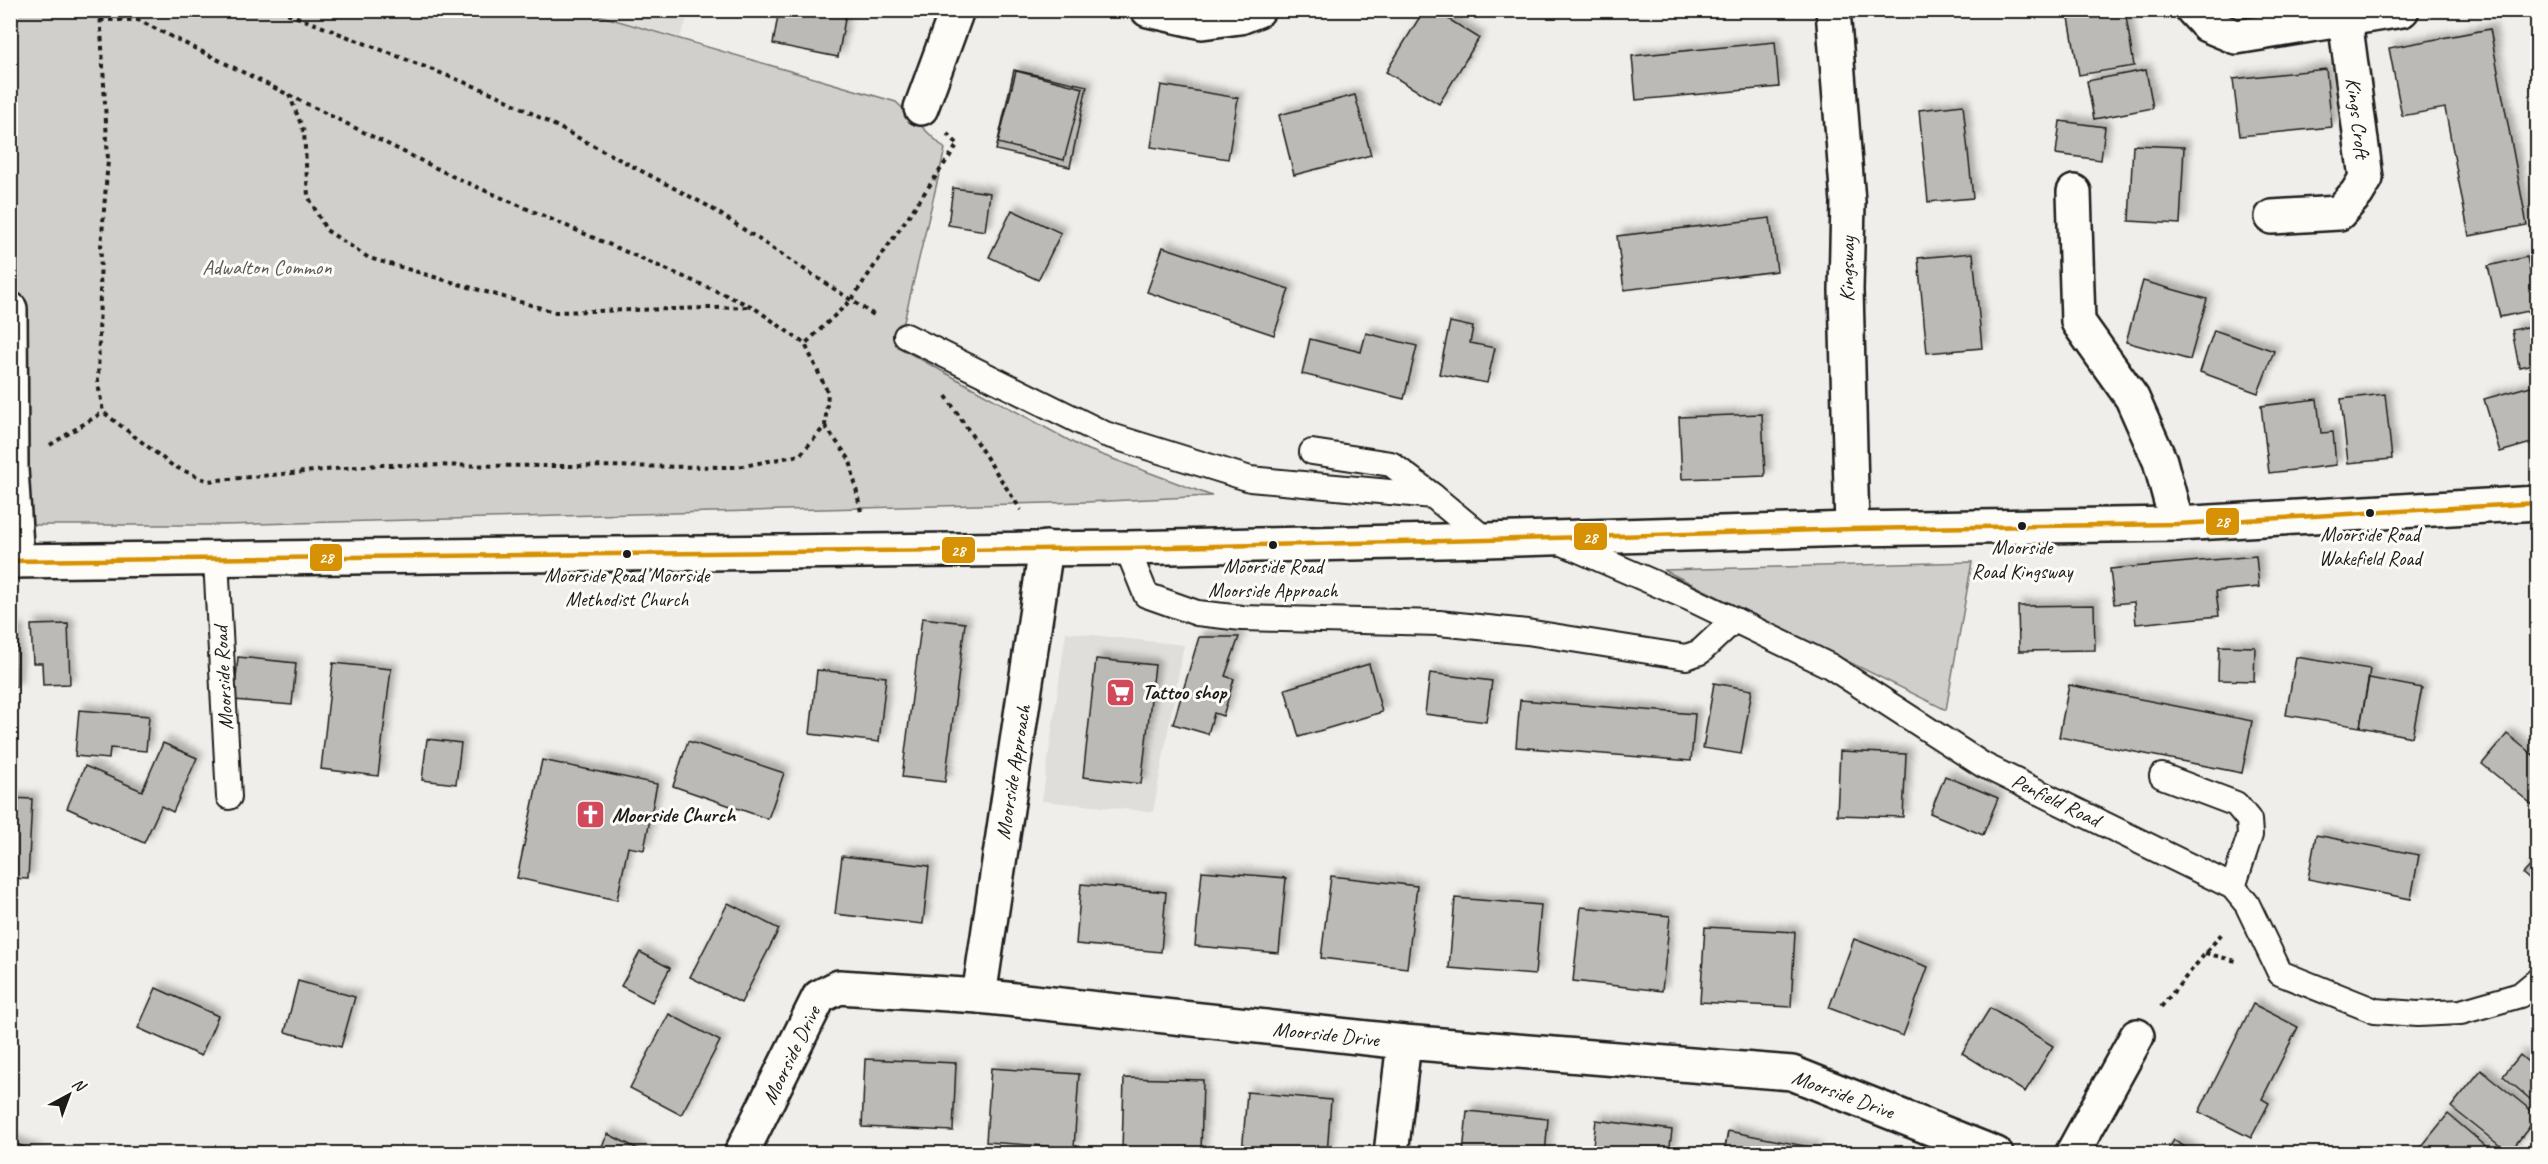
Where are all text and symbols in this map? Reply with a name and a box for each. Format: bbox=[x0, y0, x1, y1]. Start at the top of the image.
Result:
street label: Kings Croft bbox=[2340, 76, 2376, 162]
street label: Kingsway bbox=[1833, 234, 1861, 302]
park label: Adwalton Common bbox=[202, 254, 332, 280]
line badge: 28 bbox=[2205, 507, 2240, 536]
marker: Moorside Road Wakefield Road bbox=[2364, 507, 2376, 519]
text: 28 bbox=[2215, 512, 2231, 532]
marker: Moorside Road Kingsway bbox=[2016, 520, 2028, 532]
line badge: 28 bbox=[1573, 522, 1608, 551]
place label: Moorside Road Wakefield Road bbox=[2319, 522, 2424, 571]
text: 28 bbox=[1583, 528, 1599, 548]
place label: Moorside Road Kingsway bbox=[1972, 535, 2075, 584]
line badge: 28 bbox=[941, 536, 976, 564]
marker: Moorside Road Moorside Approach bbox=[1267, 539, 1279, 551]
text: 28 bbox=[951, 541, 967, 561]
line badge: 28 bbox=[309, 543, 343, 572]
text: 28 bbox=[319, 548, 335, 568]
marker: Moorside Road Moorside Methodist Church bbox=[621, 548, 633, 560]
place label: Moorside Road Moorside Approach bbox=[1208, 554, 1339, 603]
place label: Moorside Road Moorside Methodist Church bbox=[545, 563, 711, 612]
street label: Moorside Road bbox=[207, 622, 239, 731]
supermarket icon: Tattoo shop bbox=[1105, 676, 1137, 708]
place label: Tattoo shop bbox=[1142, 679, 1228, 705]
street label: Moorside Approach bbox=[990, 701, 1037, 841]
street label: Penfield Road bbox=[2008, 768, 2108, 834]
church icon: Moorside Church bbox=[575, 799, 607, 831]
place label: Moorside Church bbox=[612, 802, 736, 828]
street label: Moorside Drive bbox=[756, 1000, 827, 1109]
street label: Moorside Drive bbox=[1272, 1016, 1381, 1053]
street label: Moorside Drive bbox=[1789, 1064, 1899, 1125]
north arrow bbox=[39, 1065, 99, 1125]
text: N bbox=[68, 1074, 91, 1097]

